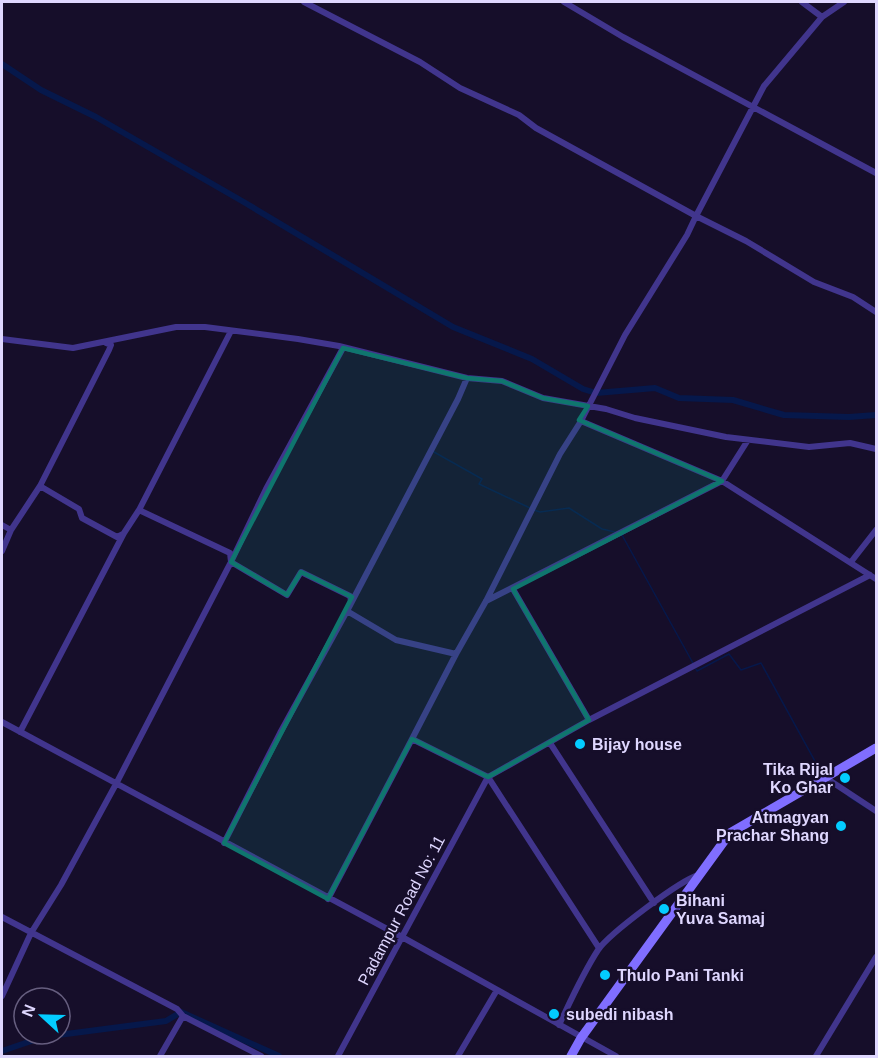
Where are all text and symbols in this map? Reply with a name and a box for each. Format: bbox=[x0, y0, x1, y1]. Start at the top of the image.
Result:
place label: Bijay house bbox=[592, 736, 682, 753]
marker: Bijay house bbox=[573, 737, 587, 751]
place label: Tika Rijal Ko Ghar bbox=[763, 761, 833, 796]
marker: Tika Rijal Ko Ghar bbox=[838, 771, 852, 785]
place label: Atmagyan Prachar Shang bbox=[716, 809, 829, 844]
marker: Atmagyan Prachar Shang bbox=[834, 819, 848, 833]
street label: Padampur Road No: 11 bbox=[355, 832, 448, 988]
place label: Bihani Yuva Samaj bbox=[676, 892, 765, 927]
marker: Bihani Yuva Samaj bbox=[657, 902, 671, 916]
place label: Thulo Pani Tanki bbox=[617, 967, 744, 984]
marker: Thulo Pani Tanki bbox=[598, 968, 612, 982]
north arrow bbox=[12, 986, 72, 1046]
text: N bbox=[19, 1002, 39, 1019]
place label: subedi nibash bbox=[566, 1006, 674, 1023]
marker: subedi nibash bbox=[547, 1007, 561, 1021]

